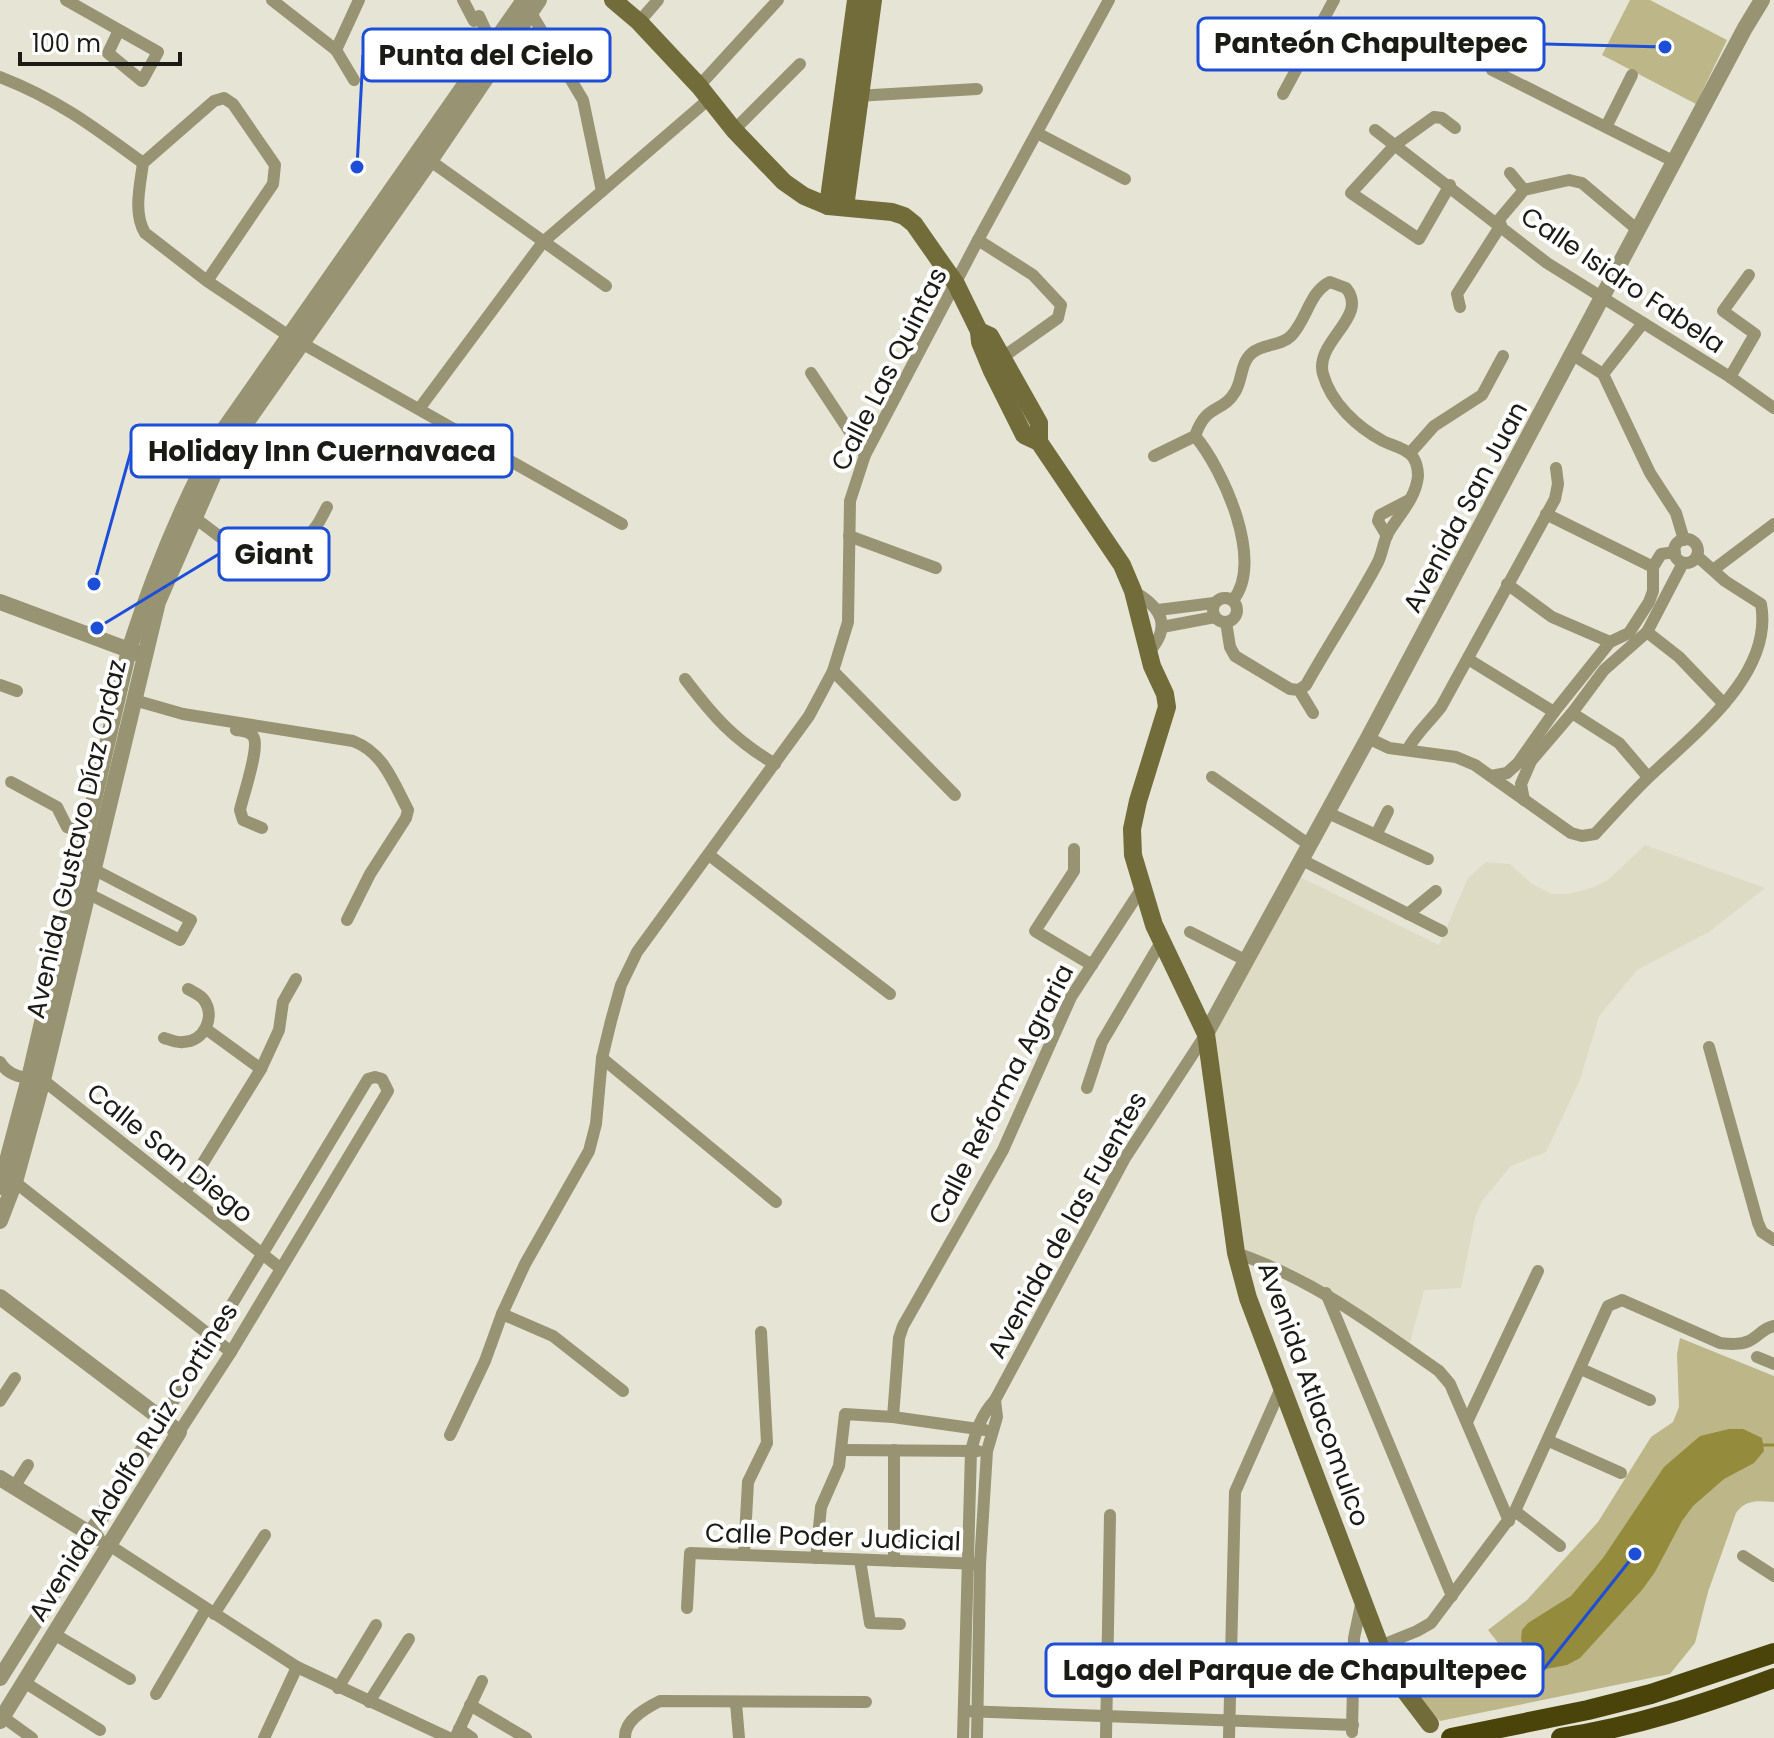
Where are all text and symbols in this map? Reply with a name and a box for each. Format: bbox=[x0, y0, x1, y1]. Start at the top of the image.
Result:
scale bar bbox=[20, 16, 180, 66]
callout: Panteón Chapultepec bbox=[1198, 18, 1544, 70]
text: Panteón Chapultepec bbox=[1214, 24, 1528, 63]
text: 100 m bbox=[32, 27, 101, 60]
callout: Punta del Cielo bbox=[363, 29, 610, 81]
text: Punta del Cielo bbox=[379, 36, 594, 75]
street label: Calle Isidro Fabela bbox=[1514, 198, 1732, 362]
street label: Calle Las Quintas bbox=[822, 261, 956, 477]
street label: Avenida San Juan bbox=[1394, 395, 1536, 619]
callout: Holiday Inn Cuernavaca bbox=[131, 425, 512, 477]
text: Holiday Inn Cuernavaca bbox=[148, 432, 496, 471]
callout: Giant bbox=[219, 528, 329, 580]
text: Giant bbox=[235, 535, 313, 574]
street label: Avenida Gustavo Díaz Ordaz bbox=[17, 656, 135, 1022]
street label: Calle Reforma Agraria bbox=[920, 958, 1082, 1230]
street label: Calle San Diego bbox=[79, 1074, 261, 1232]
street label: Avenida de las Fuentes bbox=[978, 1085, 1156, 1365]
street label: Avenida Atlacomulco bbox=[1249, 1257, 1379, 1531]
street label: Avenida Adolfo Ruiz Cortines bbox=[20, 1296, 246, 1628]
street label: Calle Poder Judicial bbox=[704, 1515, 962, 1559]
callout: Lago del Parque de Chapultepec bbox=[1046, 1644, 1543, 1696]
text: Lago del Parque de Chapultepec bbox=[1063, 1651, 1527, 1690]

